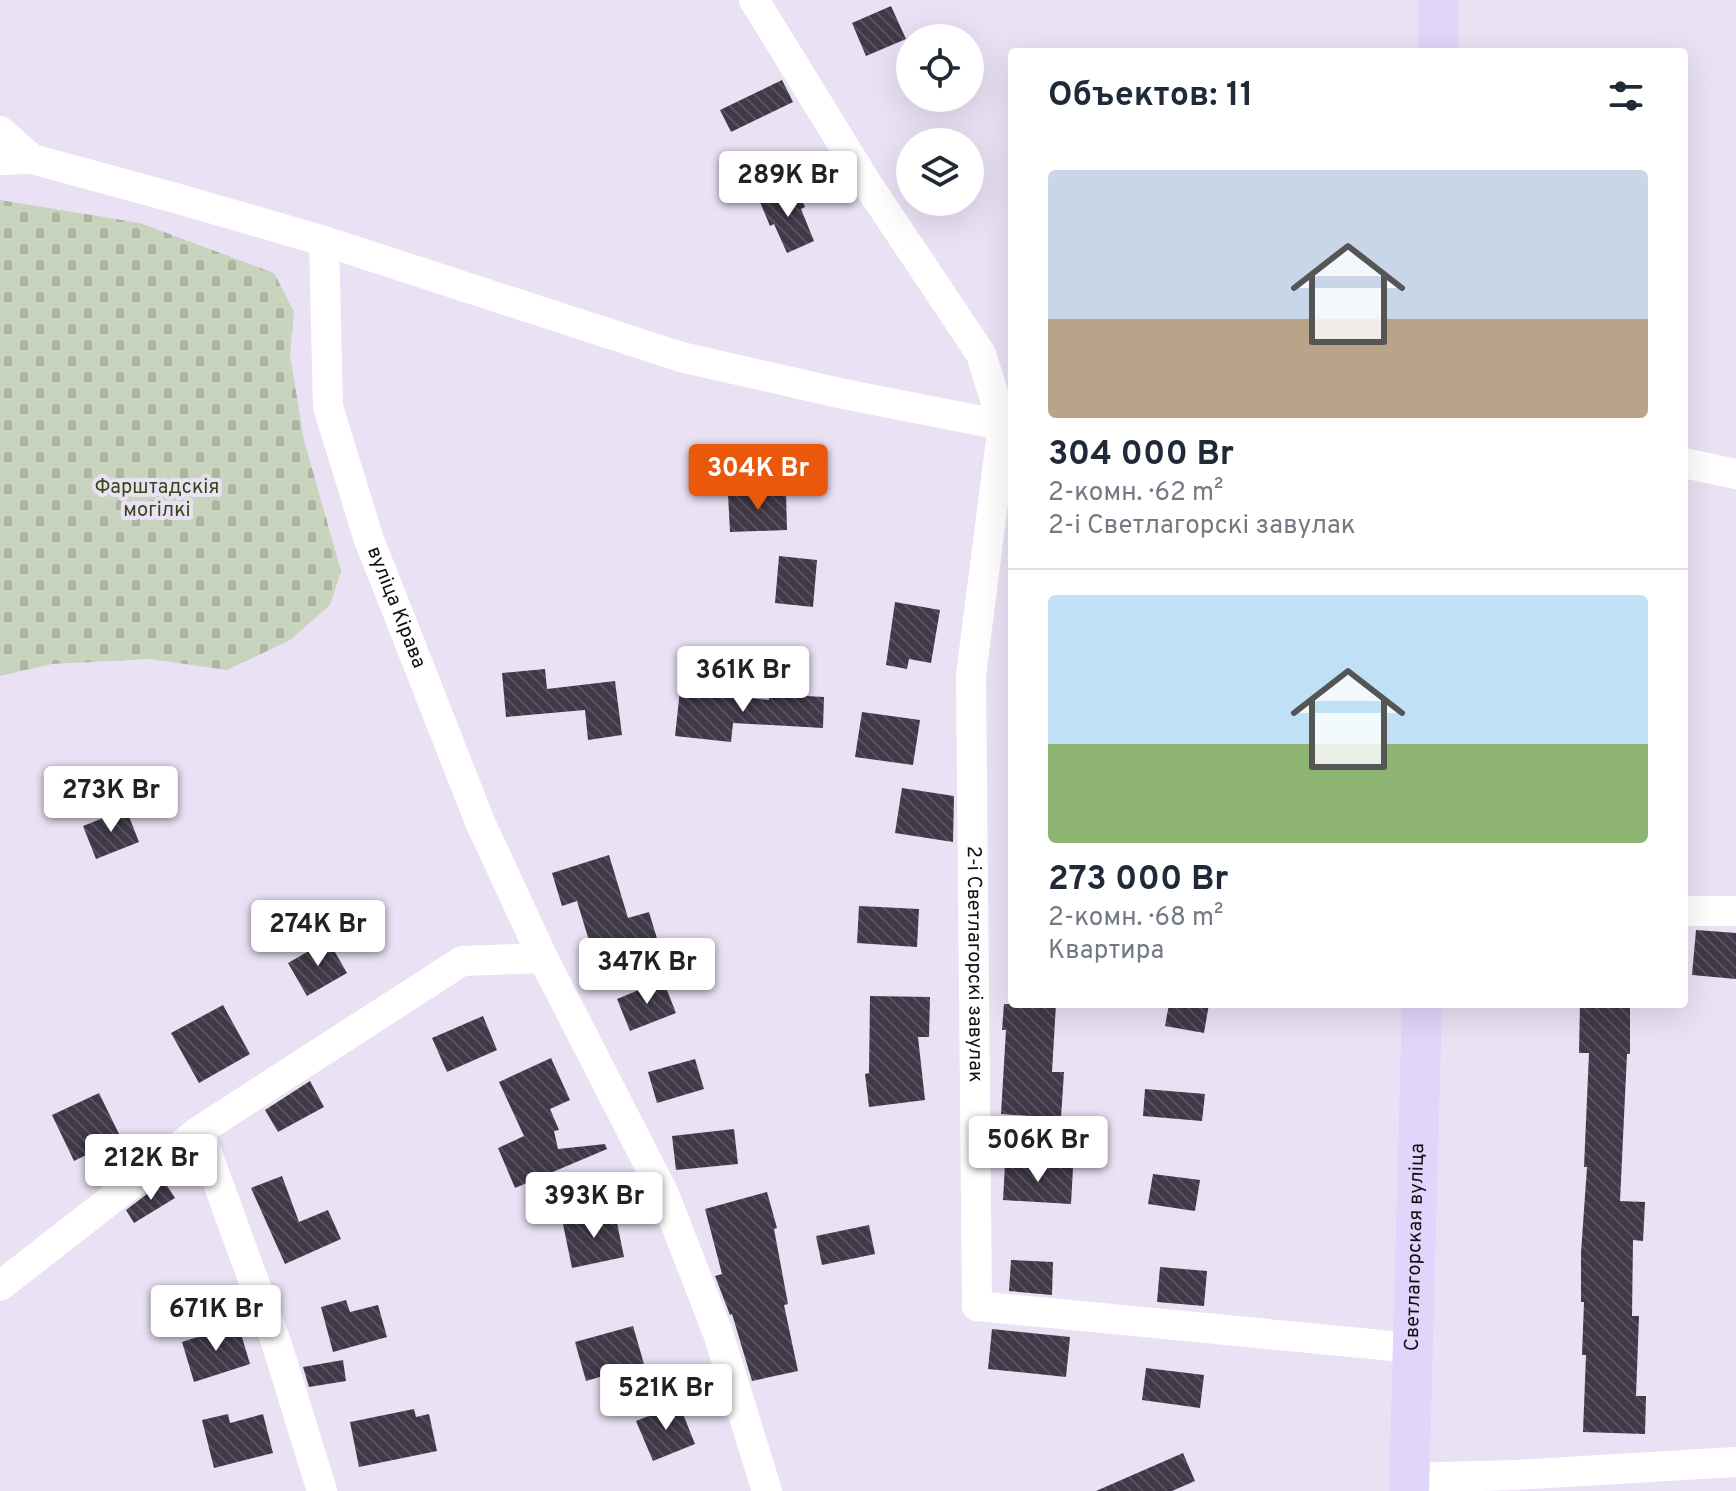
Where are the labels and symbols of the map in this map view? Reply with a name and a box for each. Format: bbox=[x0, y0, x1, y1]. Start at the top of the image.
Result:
pin: 289K Br bbox=[714, 151, 862, 219]
pin: 304K Br bbox=[684, 444, 832, 512]
park label: Фарштадскія могілкі bbox=[95, 475, 219, 524]
street label: вуліца Кірава bbox=[360, 543, 431, 672]
pin: 361K Br bbox=[669, 646, 817, 714]
pin: 273K Br bbox=[37, 766, 185, 834]
street label: 2-і Светлагорскі завулак bbox=[960, 845, 988, 1083]
pin: 274K Br bbox=[244, 900, 392, 968]
pin: 347K Br bbox=[573, 938, 721, 1006]
pin: 506K Br bbox=[964, 1116, 1112, 1184]
pin: 212K Br bbox=[77, 1134, 225, 1202]
street label: Светлагорская вуліца bbox=[1400, 1143, 1431, 1351]
pin: 393K Br bbox=[520, 1172, 668, 1240]
pin: 671K Br bbox=[142, 1285, 290, 1353]
pin: 521K Br bbox=[592, 1364, 740, 1432]

